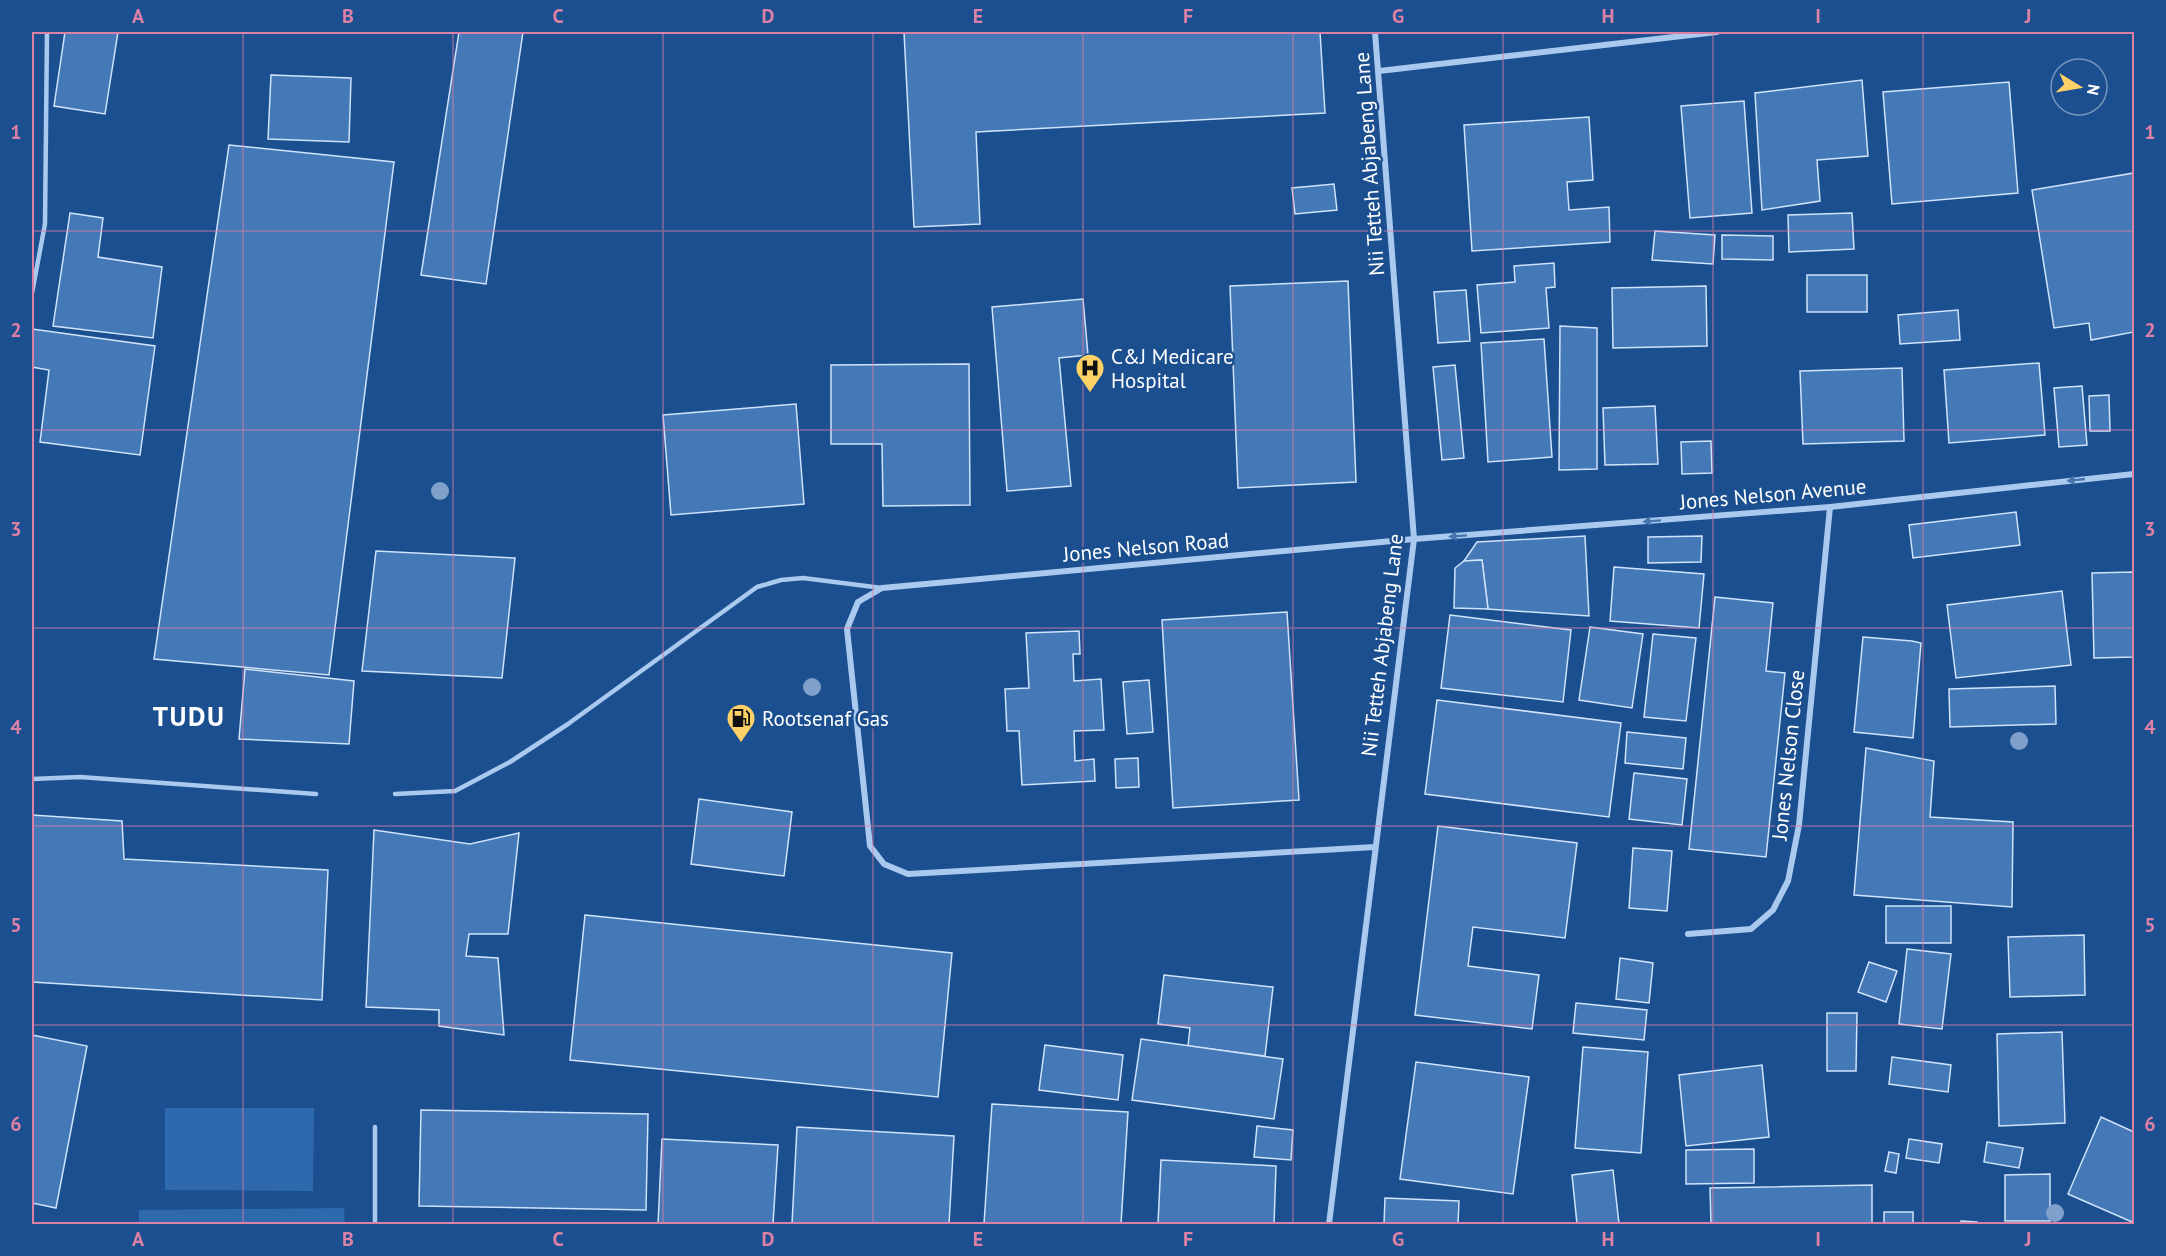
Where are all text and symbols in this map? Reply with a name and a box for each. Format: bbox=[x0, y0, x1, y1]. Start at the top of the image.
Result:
text: A bbox=[132, 3, 145, 29]
text: B bbox=[342, 3, 354, 29]
text: C bbox=[552, 3, 564, 29]
text: D bbox=[762, 3, 775, 29]
text: E bbox=[973, 3, 983, 29]
text: F bbox=[1183, 3, 1193, 29]
text: G bbox=[1392, 3, 1404, 29]
text: H bbox=[1601, 3, 1615, 29]
text: I bbox=[1815, 3, 1821, 29]
text: J bbox=[2024, 3, 2031, 29]
street label: Nii Tetteh Abjabeng Lane bbox=[1348, 51, 1390, 277]
north arrow bbox=[2049, 57, 2109, 117]
text: N bbox=[2083, 83, 2105, 97]
text: 1 bbox=[10, 119, 22, 145]
text: 1 bbox=[2144, 119, 2156, 145]
text: 2 bbox=[10, 317, 22, 343]
text: 2 bbox=[2144, 317, 2156, 343]
place label: C&J Medicare Hospital bbox=[1111, 343, 1234, 394]
hospital icon: C&J Medicare Hospital bbox=[1074, 352, 1106, 394]
street label: Jones Nelson Avenue bbox=[1678, 472, 1867, 516]
one-way arrow bbox=[2067, 476, 2086, 485]
text: 3 bbox=[10, 516, 22, 542]
one-way arrow bbox=[1643, 516, 1662, 525]
text: 3 bbox=[2144, 516, 2156, 542]
street label: Jones Nelson Road bbox=[1061, 526, 1230, 568]
one-way arrow bbox=[1448, 531, 1467, 540]
street label: Nii Tetteh Abjabeng Lane bbox=[1355, 532, 1409, 758]
street label: Jones Nelson Close bbox=[1766, 669, 1810, 842]
district label: TUDU bbox=[153, 699, 225, 733]
fuel station icon: Rootsenaf Gas bbox=[725, 702, 757, 744]
place label: Rootsenaf Gas bbox=[762, 705, 889, 732]
text: 4 bbox=[10, 714, 22, 740]
text: 4 bbox=[2144, 714, 2156, 740]
text: 5 bbox=[10, 912, 22, 938]
text: 5 bbox=[2144, 912, 2156, 938]
text: 6 bbox=[10, 1111, 22, 1137]
text: 6 bbox=[2144, 1111, 2156, 1137]
text: A bbox=[132, 1226, 145, 1252]
text: B bbox=[342, 1226, 354, 1252]
text: C bbox=[552, 1226, 564, 1252]
text: D bbox=[762, 1226, 775, 1252]
text: E bbox=[973, 1226, 983, 1252]
text: F bbox=[1183, 1226, 1193, 1252]
text: G bbox=[1392, 1226, 1404, 1252]
text: H bbox=[1601, 1226, 1615, 1252]
text: I bbox=[1815, 1226, 1821, 1252]
text: J bbox=[2024, 1226, 2031, 1252]

